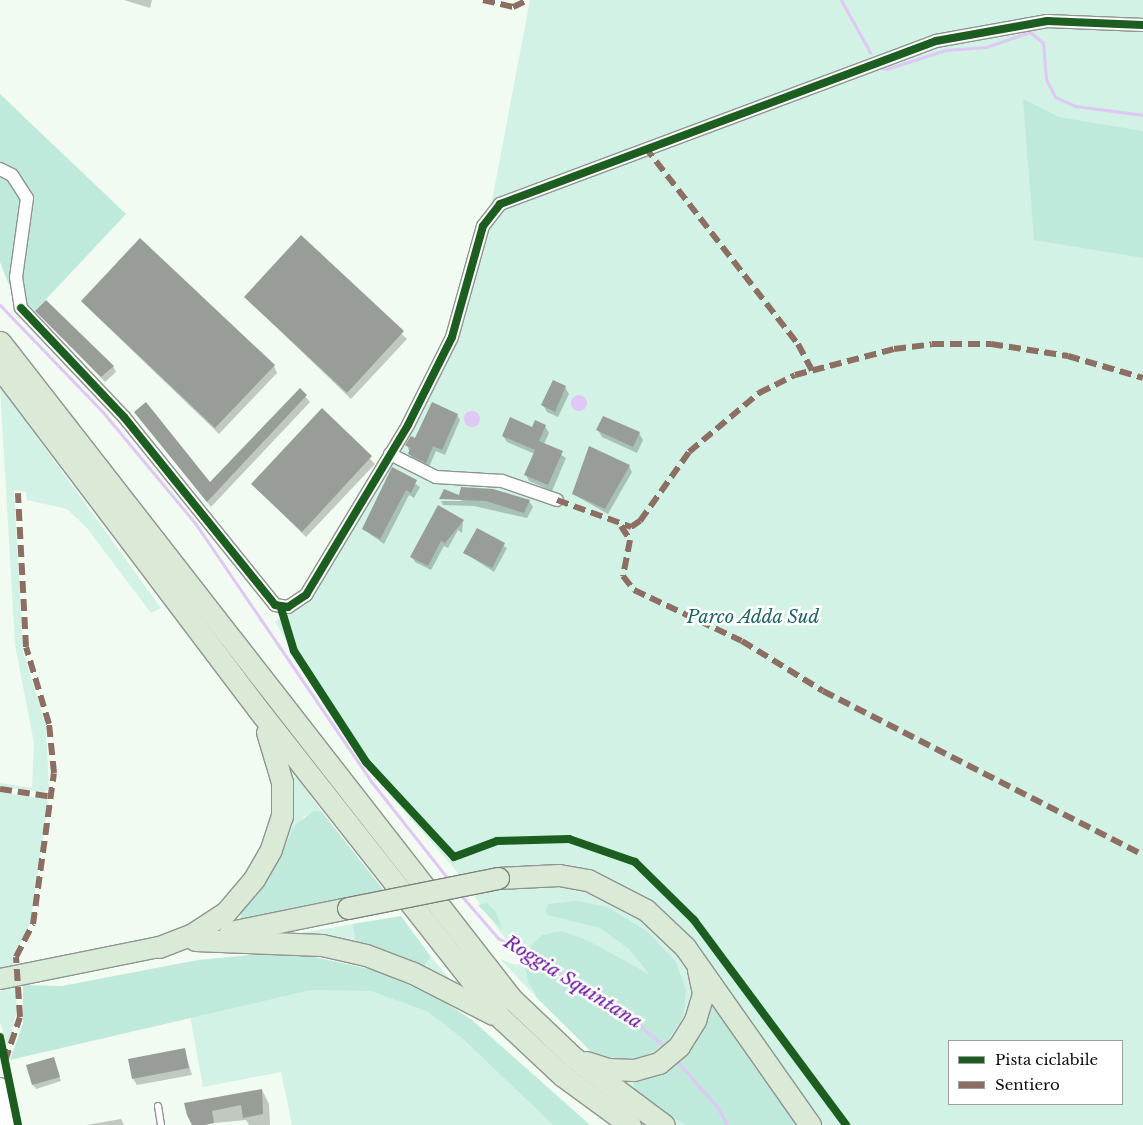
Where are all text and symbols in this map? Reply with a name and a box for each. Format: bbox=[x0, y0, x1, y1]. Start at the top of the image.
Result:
park label: Parco Adda Sud bbox=[686, 606, 820, 628]
water label: Roggia Squintana bbox=[499, 930, 647, 1034]
legend bbox=[948, 1040, 1123, 1105]
text: Pista ciclabile bbox=[995, 1050, 1098, 1069]
text: Sentiero bbox=[995, 1075, 1060, 1094]

